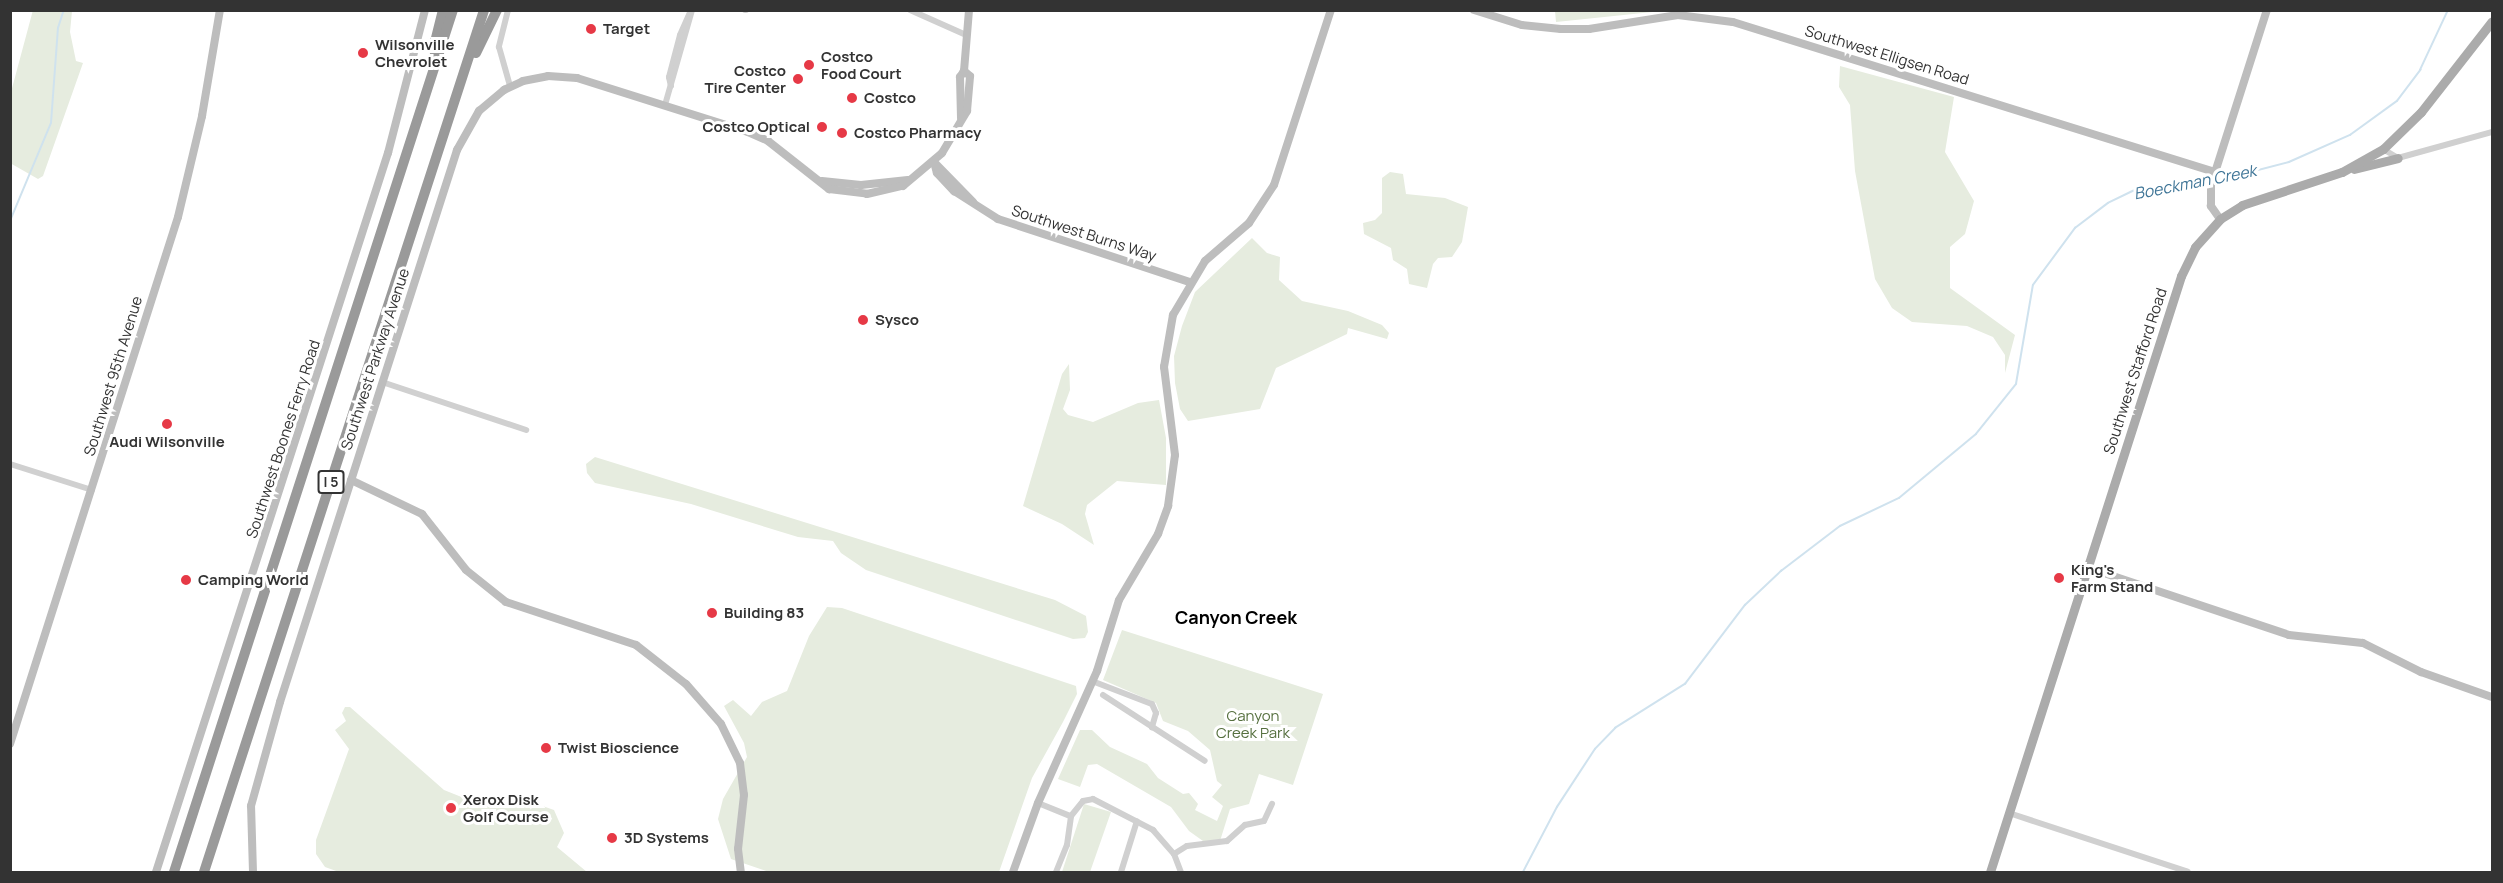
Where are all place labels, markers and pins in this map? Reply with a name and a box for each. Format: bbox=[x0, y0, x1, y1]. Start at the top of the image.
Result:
place label: Target bbox=[603, 20, 650, 38]
marker: Target bbox=[584, 22, 598, 36]
place label: Wilsonville Chevrolet bbox=[375, 35, 454, 70]
marker: Wilsonville Chevrolet bbox=[356, 46, 370, 60]
place label: Costco Food Court bbox=[821, 47, 902, 82]
marker: Costco Food Court bbox=[802, 58, 816, 72]
place label: Costco Tire Center bbox=[704, 61, 786, 96]
marker: Costco Tire Center bbox=[791, 72, 805, 86]
place label: Costco bbox=[864, 89, 916, 107]
marker: Costco bbox=[845, 91, 859, 105]
place label: Costco Optical bbox=[702, 118, 810, 136]
marker: Costco Optical bbox=[815, 120, 829, 134]
place label: Costco Pharmacy bbox=[854, 124, 981, 142]
marker: Costco Pharmacy bbox=[835, 126, 849, 140]
place label: Sysco bbox=[875, 311, 919, 329]
marker: Sysco bbox=[856, 313, 870, 327]
marker: Audi Wilsonville bbox=[160, 417, 174, 431]
place label: Audi Wilsonville bbox=[109, 433, 225, 451]
place label: King's Farm Stand bbox=[2071, 560, 2153, 595]
place label: Camping World bbox=[198, 571, 309, 589]
marker: King's Farm Stand bbox=[2052, 571, 2066, 585]
marker: Camping World bbox=[179, 573, 193, 587]
place label: Building 83 bbox=[724, 604, 804, 622]
marker: Building 83 bbox=[705, 606, 719, 620]
place label: Twist Bioscience bbox=[558, 739, 679, 757]
marker: Twist Bioscience bbox=[539, 741, 553, 755]
place label: Xerox Disk Golf Course bbox=[463, 790, 549, 825]
marker: Xerox Disk Golf Course bbox=[444, 801, 458, 815]
place label: 3D Systems bbox=[624, 829, 709, 847]
marker: 3D Systems bbox=[605, 831, 619, 845]

